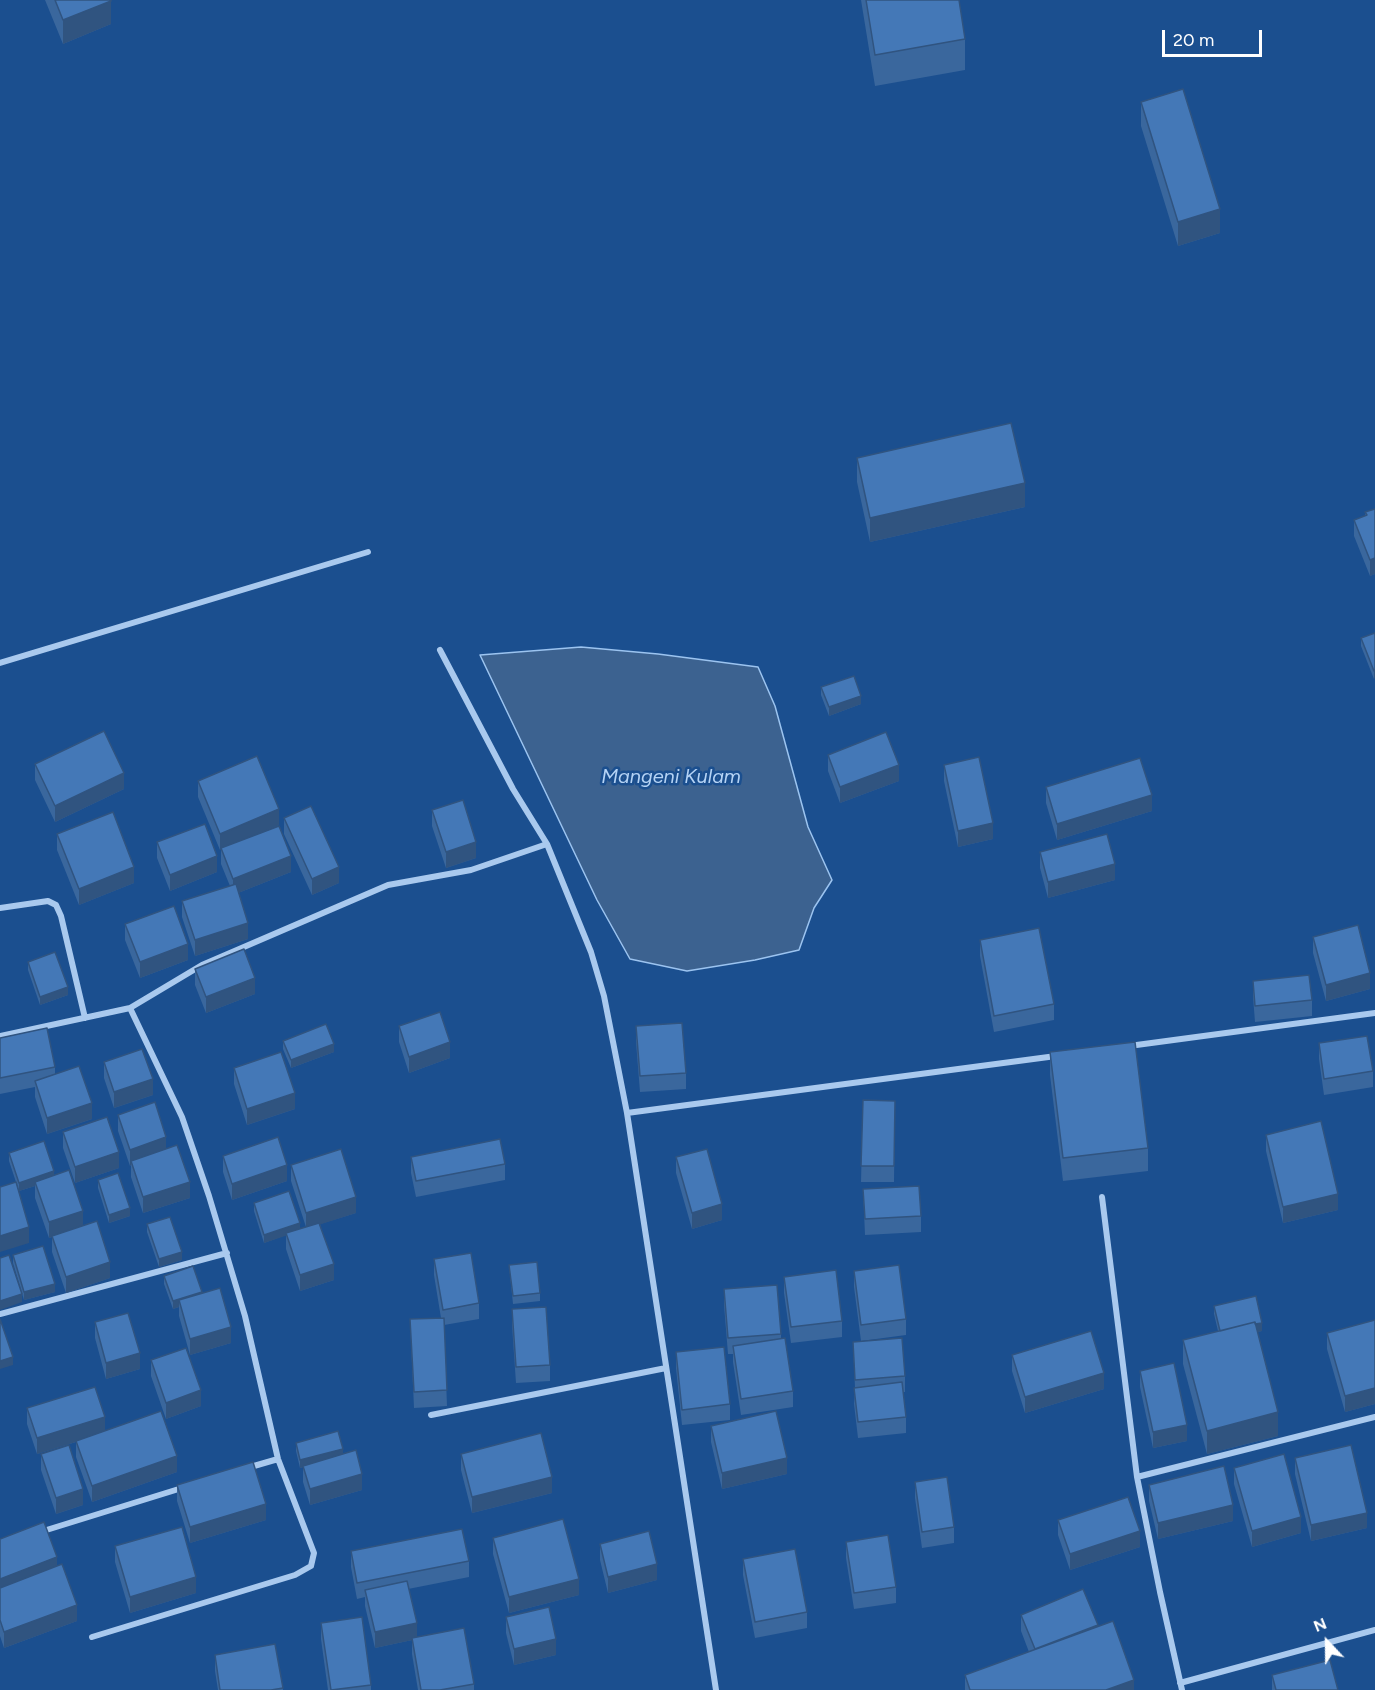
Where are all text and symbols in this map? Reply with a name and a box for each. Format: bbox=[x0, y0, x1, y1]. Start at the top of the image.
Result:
scale bar bbox=[1165, 18, 1266, 56]
text: 20 m bbox=[1173, 29, 1214, 51]
water label: Mangeni Kulam bbox=[601, 765, 741, 789]
north arrow bbox=[1297, 1612, 1357, 1672]
text: N bbox=[1311, 1614, 1329, 1636]

